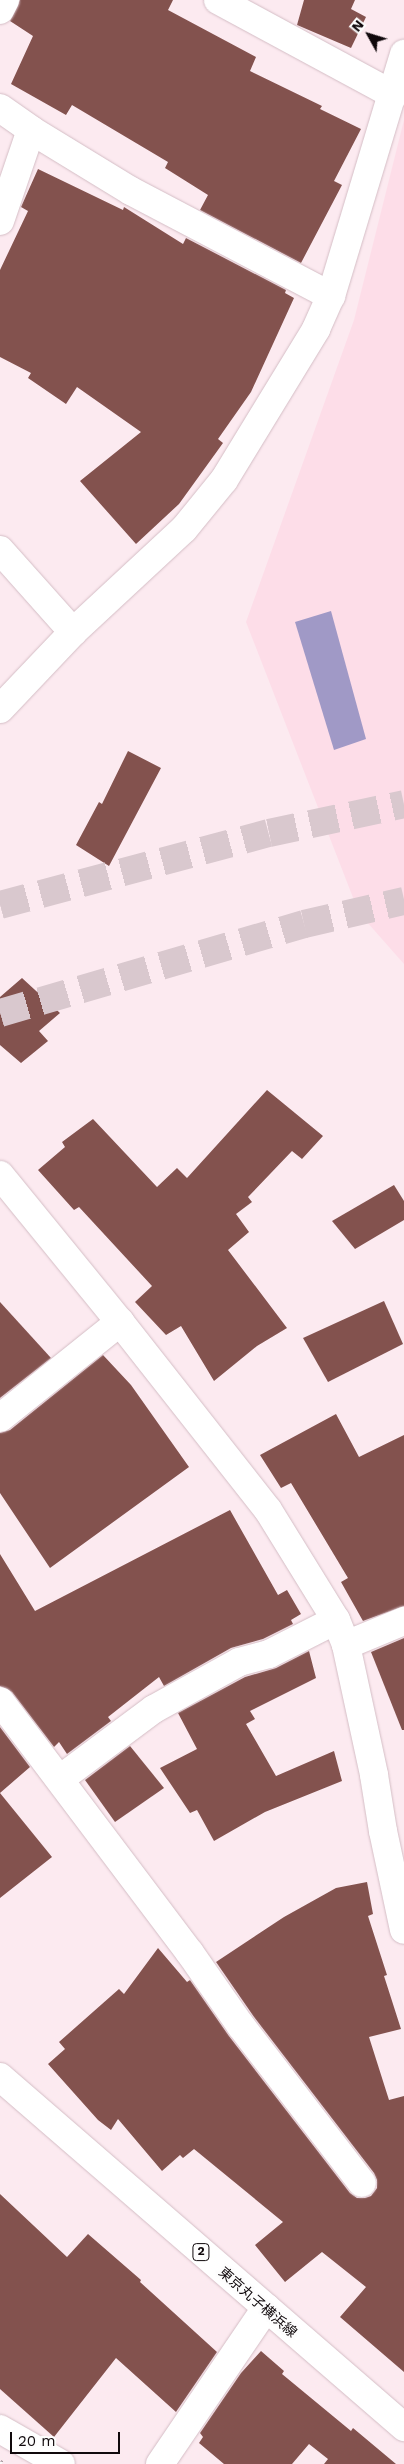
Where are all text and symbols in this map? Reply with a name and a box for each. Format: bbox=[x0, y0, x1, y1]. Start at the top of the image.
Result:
north arrow bbox=[344, 10, 394, 60]
text: N bbox=[348, 16, 367, 35]
road number: 2 bbox=[192, 2242, 210, 2262]
street label: 東京丸子横浜線 bbox=[216, 2264, 300, 2340]
scale bar bbox=[12, 2422, 122, 2454]
text: 20 m bbox=[18, 2432, 56, 2450]

